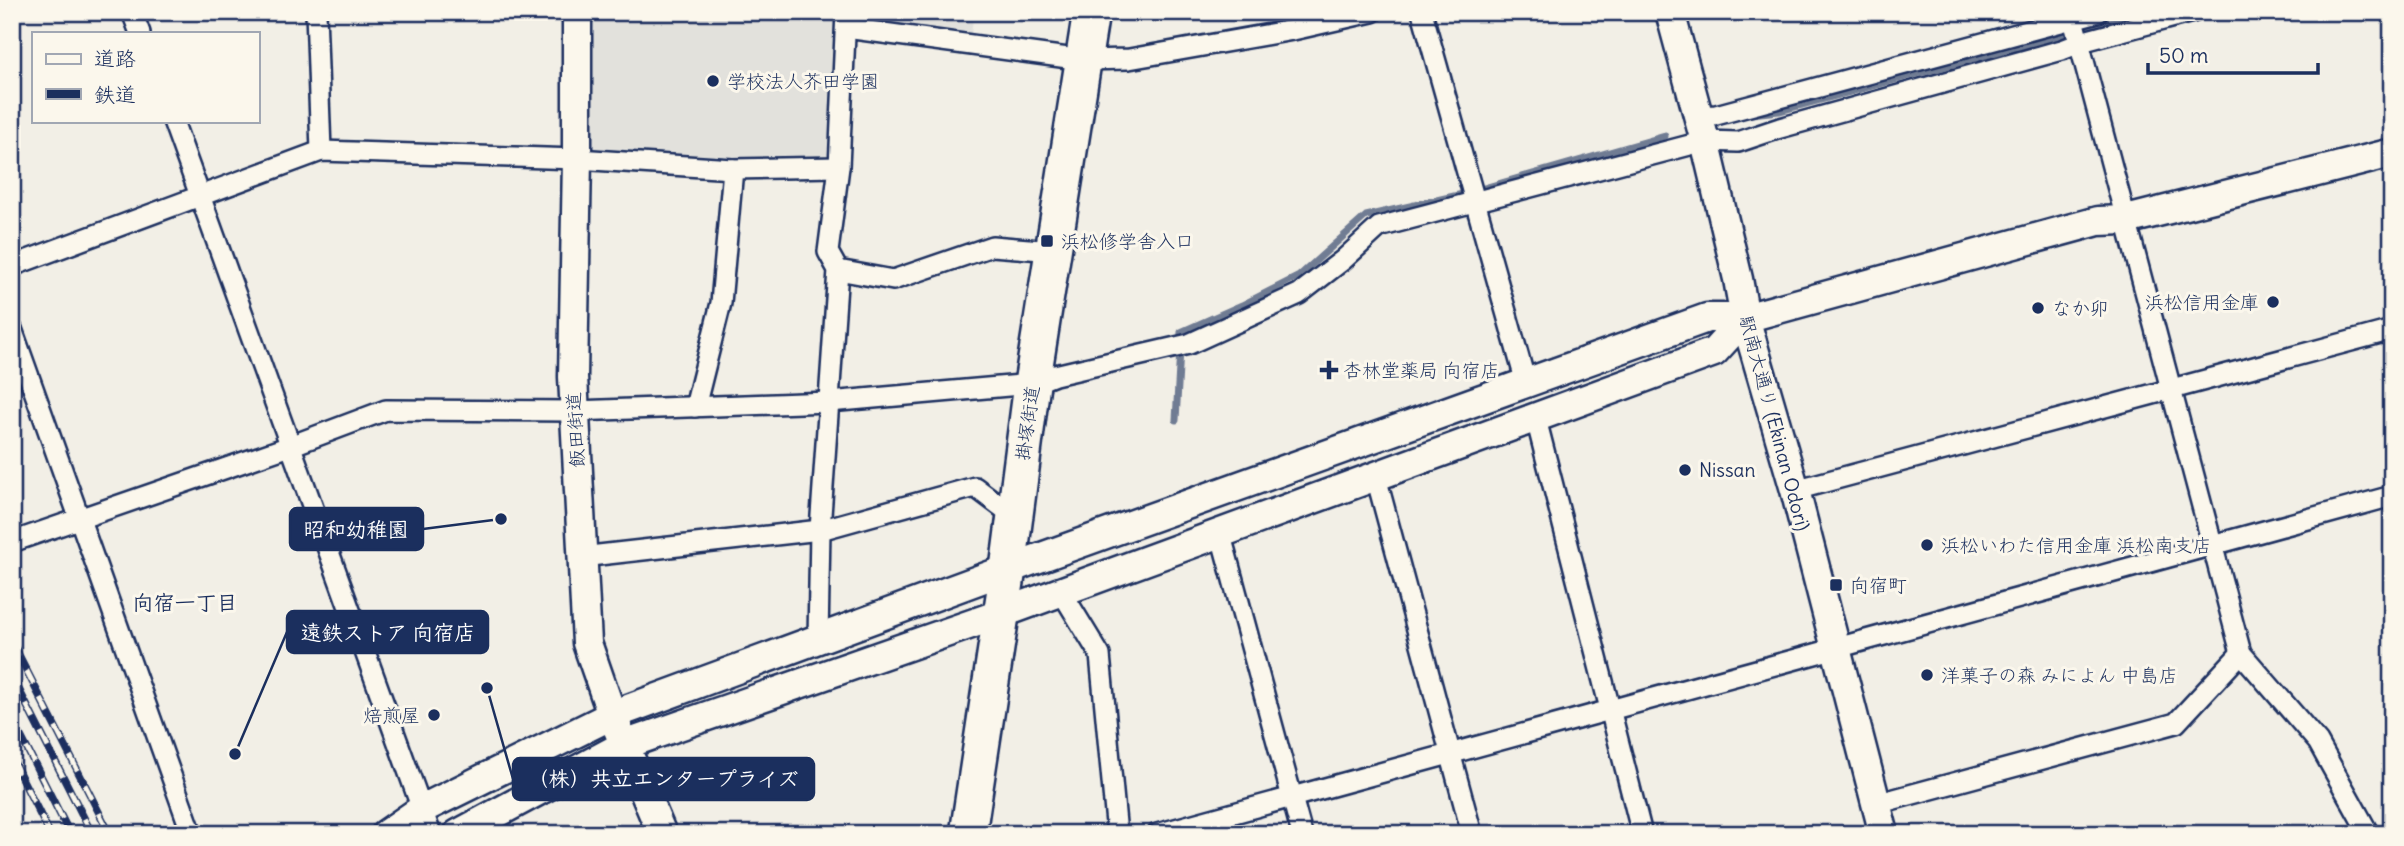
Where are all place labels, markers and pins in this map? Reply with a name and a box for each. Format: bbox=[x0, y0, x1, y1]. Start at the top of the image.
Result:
place label: 学校法人芥田学園 bbox=[727, 69, 879, 93]
marker: 学校法人芥田学園 bbox=[705, 73, 721, 89]
place label: 浜松修学舎入口 bbox=[1061, 229, 1194, 253]
marker: 浜松修学舎入口 bbox=[1039, 233, 1055, 249]
place label: 浜松信用金庫 bbox=[2145, 290, 2259, 314]
marker: 浜松信用金庫 bbox=[2265, 294, 2281, 310]
place label: なか卯 bbox=[2052, 296, 2109, 320]
marker: なか卯 bbox=[2030, 300, 2046, 316]
place label: 杏林堂薬局 向宿店 bbox=[1343, 358, 1500, 382]
marker: 杏林堂薬局 向宿店 bbox=[1321, 362, 1337, 378]
place label: Nissan bbox=[1699, 458, 1755, 482]
marker: Nissan bbox=[1677, 462, 1693, 478]
callout: 昭和幼稚園 bbox=[290, 508, 423, 550]
place label: 浜松いわた信用金庫 浜松南支店 bbox=[1941, 533, 2212, 557]
marker: 浜松いわた信用金庫 浜松南支店 bbox=[1919, 537, 1935, 553]
place label: 向宿町 bbox=[1850, 573, 1907, 597]
marker: 向宿町 bbox=[1828, 577, 1844, 593]
callout: 遠鉄ストア 向宿店 bbox=[287, 611, 488, 653]
place label: 洋菓子の森 みによん 中島店 bbox=[1941, 663, 2178, 687]
marker: 洋菓子の森 みによん 中島店 bbox=[1919, 667, 1935, 683]
place label: 焙煎屋 bbox=[363, 703, 420, 727]
marker: 焙煎屋 bbox=[426, 707, 442, 723]
callout: （株）共立エンタープライズ bbox=[513, 758, 814, 800]

